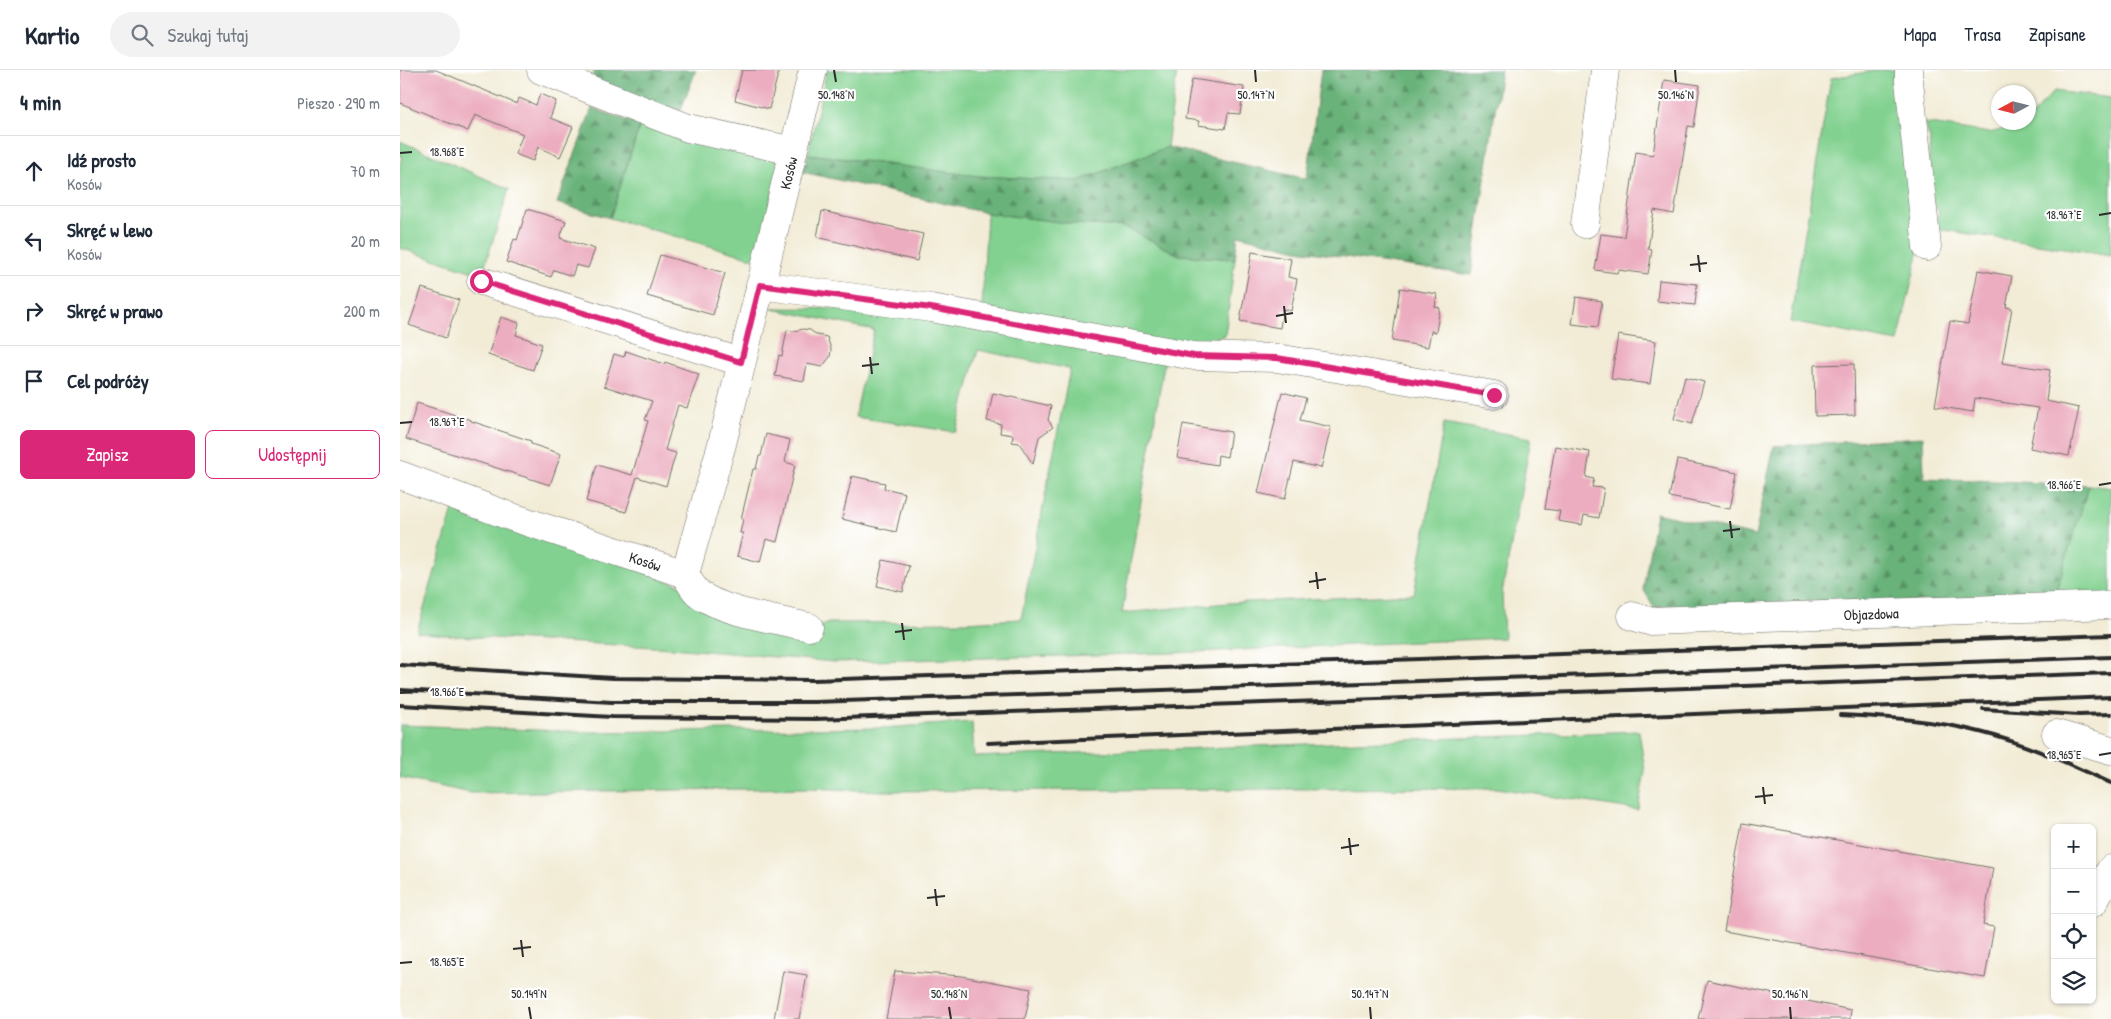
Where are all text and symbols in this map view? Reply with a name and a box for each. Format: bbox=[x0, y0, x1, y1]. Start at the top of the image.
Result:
search box bbox=[110, 12, 460, 57]
text: Kartio bbox=[25, 19, 80, 51]
icon: search bbox=[128, 21, 156, 49]
text: Szukaj tutaj bbox=[168, 22, 249, 48]
text: Mapa bbox=[1904, 22, 1936, 47]
text: Trasa bbox=[1964, 22, 2001, 47]
text: Zapisane bbox=[2029, 22, 2086, 47]
north arrow bbox=[1991, 85, 2036, 130]
text: 50.148°N bbox=[818, 86, 854, 103]
text: 50.147°N bbox=[1238, 86, 1274, 103]
text: 50.146°N bbox=[1658, 86, 1694, 103]
text: 4 min bbox=[20, 88, 61, 117]
text: Pieszo · 290 m bbox=[297, 92, 380, 114]
text: 18.968°E bbox=[430, 143, 465, 160]
text: Idź prosto bbox=[67, 147, 136, 173]
street label: Kosów bbox=[774, 154, 802, 191]
icon: ahead bbox=[20, 157, 48, 185]
text: 70 m bbox=[350, 160, 380, 182]
text: Kosów bbox=[67, 173, 102, 195]
text: 18.967°E bbox=[2046, 206, 2082, 223]
text: Skręć w lewo bbox=[67, 217, 152, 243]
icon: left bbox=[20, 227, 48, 255]
text: 20 m bbox=[351, 230, 380, 252]
text: Kosów bbox=[67, 243, 102, 265]
route start bbox=[470, 270, 493, 293]
icon: right bbox=[20, 297, 48, 325]
text: Skręć w prawo bbox=[67, 298, 163, 324]
text: 200 m bbox=[344, 300, 380, 322]
icon: arrive bbox=[20, 367, 48, 395]
text: Cel podróży bbox=[67, 368, 149, 394]
route end bbox=[1483, 384, 1506, 407]
text: 18.967°E bbox=[429, 413, 465, 430]
button: Zapisz bbox=[20, 430, 195, 479]
button: Udostępnij bbox=[205, 430, 380, 479]
text: 18.966°E bbox=[2047, 476, 2082, 493]
street label: Kosów bbox=[627, 546, 664, 576]
street label: Objazdowa bbox=[1843, 602, 1899, 625]
text: 18.966°E bbox=[430, 683, 465, 700]
text: 18.965°E bbox=[2047, 746, 2082, 763]
map controls bbox=[2051, 824, 2096, 1004]
button: + bbox=[2051, 824, 2096, 869]
button: − bbox=[2051, 869, 2096, 914]
button: locate bbox=[2051, 914, 2096, 959]
text: 18.965°E bbox=[430, 953, 465, 970]
button: layers bbox=[2051, 959, 2096, 1004]
text: 50.149°N bbox=[511, 985, 547, 1002]
text: 50.148°N bbox=[931, 985, 967, 1002]
text: 50.147°N bbox=[1352, 985, 1388, 1002]
text: 50.146°N bbox=[1772, 985, 1808, 1002]

